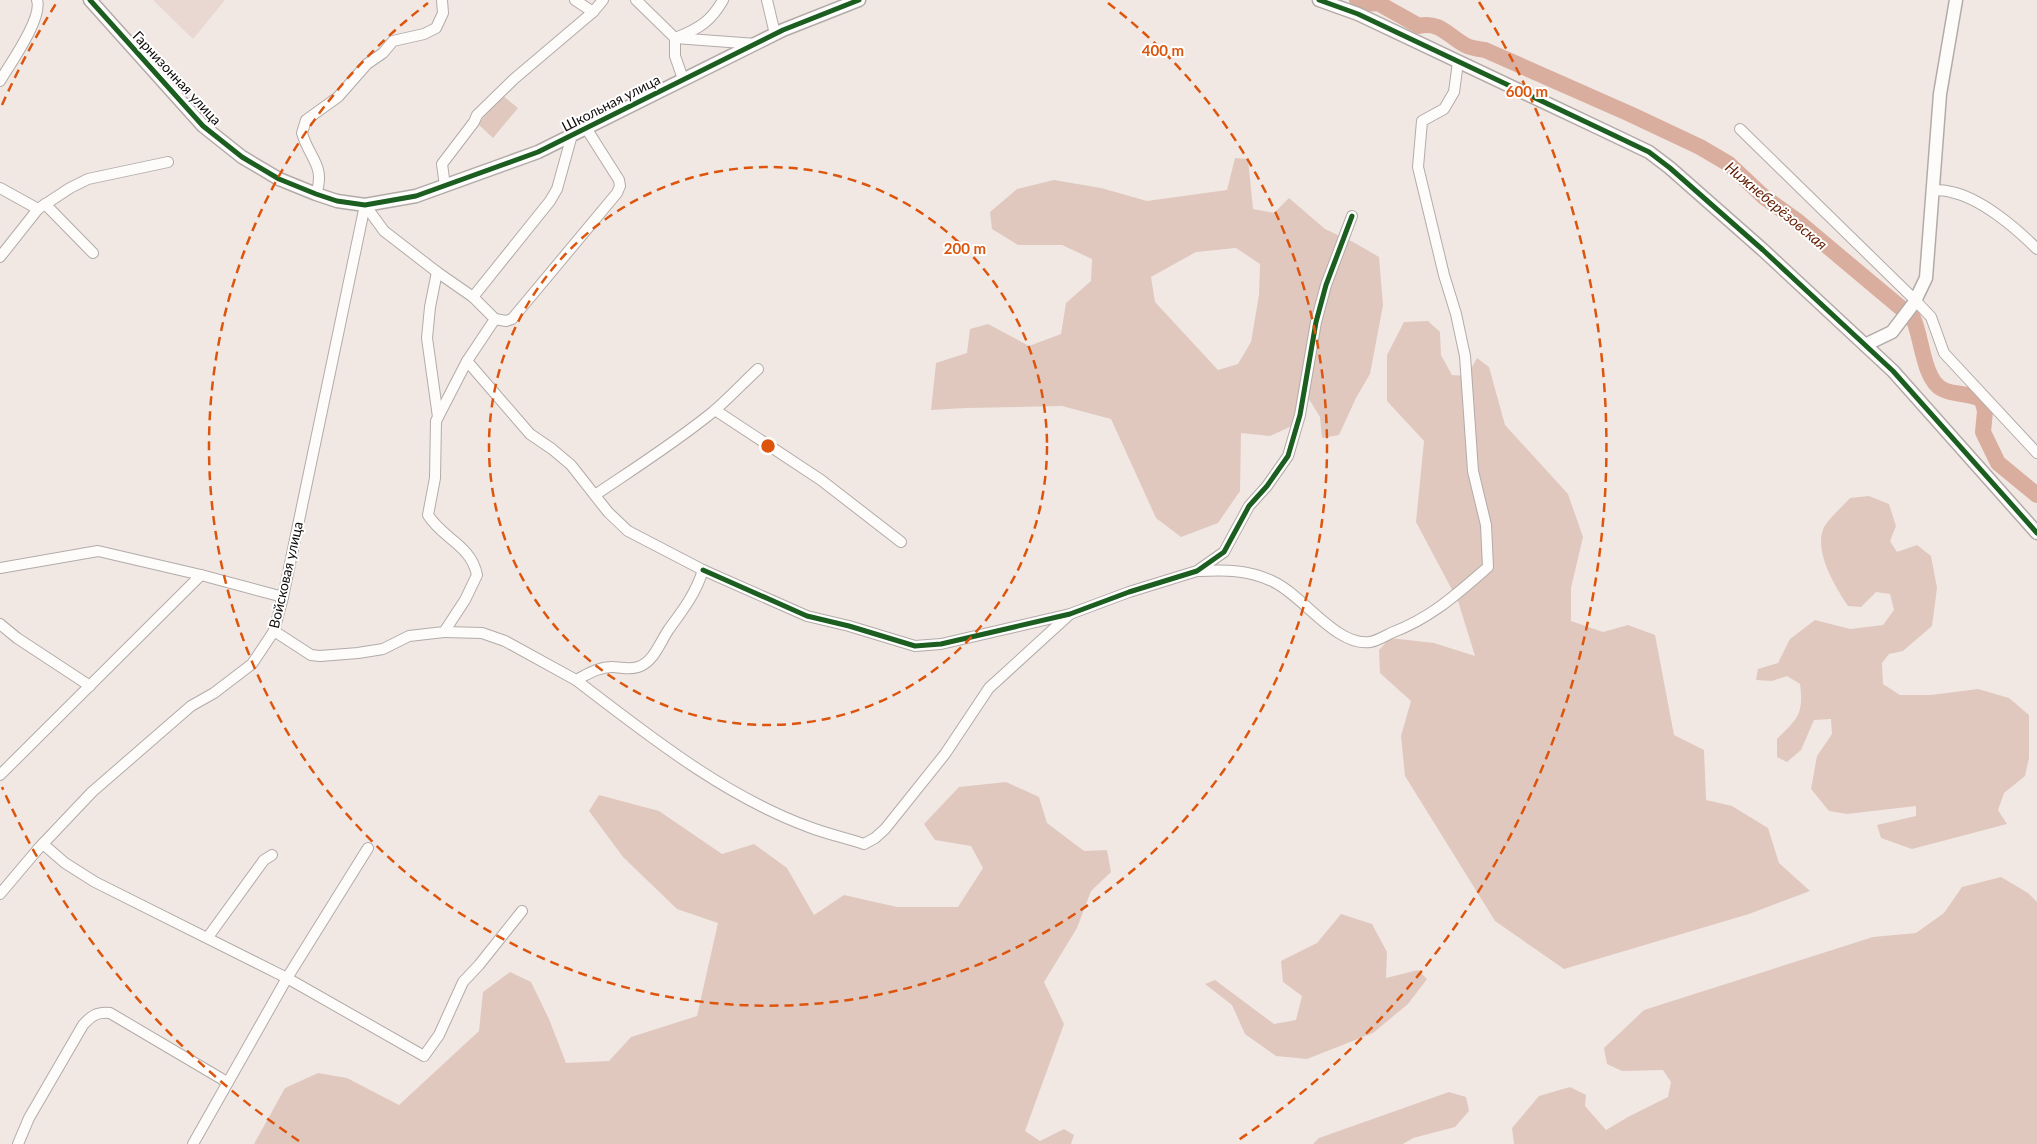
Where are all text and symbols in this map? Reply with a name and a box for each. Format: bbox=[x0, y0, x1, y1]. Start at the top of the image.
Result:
street label: Гарнизонная улица bbox=[130, 27, 225, 128]
text: 400 m bbox=[1142, 41, 1184, 59]
street label: Школьная улица bbox=[559, 70, 663, 135]
text: 600 m bbox=[1506, 82, 1548, 100]
water label: Нижнеберёзовская bbox=[1722, 157, 1831, 253]
text: 200 m bbox=[944, 239, 986, 257]
centre of rings bbox=[759, 437, 777, 455]
street label: Войсковая улица bbox=[265, 520, 306, 630]

